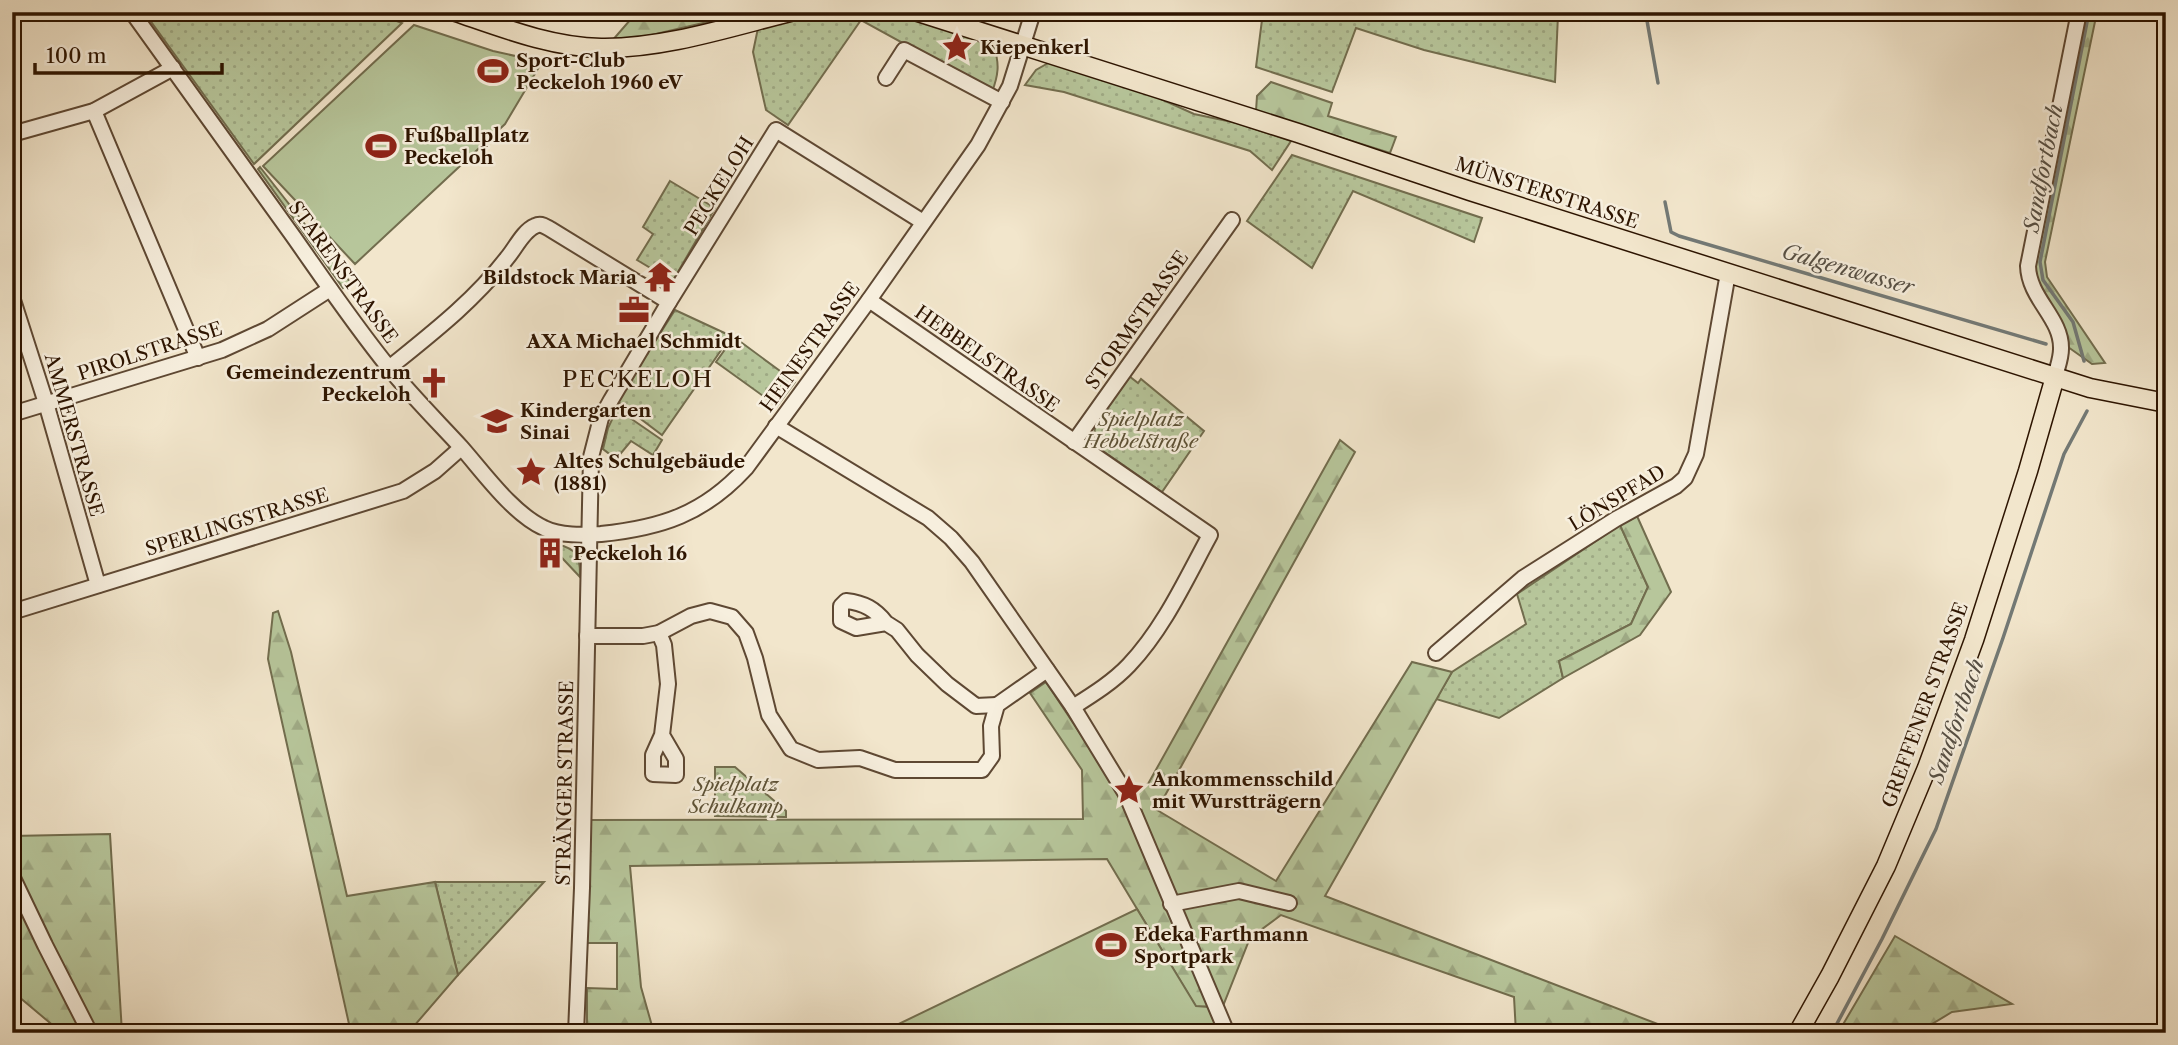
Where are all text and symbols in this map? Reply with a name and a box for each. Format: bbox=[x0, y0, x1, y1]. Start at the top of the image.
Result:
place icon: Kiepenkerl bbox=[940, 30, 974, 64]
scale bar bbox=[35, 32, 222, 76]
place label: Kiepenkerl bbox=[980, 36, 1090, 59]
text: 100 m bbox=[46, 43, 107, 68]
place label: Sport-Club Peckeloh 1960 eV bbox=[516, 49, 684, 94]
sports icon: Sport-Club Peckeloh 1960 eV bbox=[476, 54, 510, 88]
water label: Sandfortbach bbox=[2018, 102, 2068, 236]
place label: Fußballplatz Peckeloh bbox=[404, 124, 529, 169]
sports icon: Fußballplatz Peckeloh bbox=[364, 129, 398, 163]
street label: PECKELOH bbox=[679, 132, 759, 240]
street label: MÜNSTERSTRASSE bbox=[1452, 152, 1642, 234]
street label: STARENSTRASSE bbox=[284, 196, 402, 348]
water label: Galgenwasser bbox=[1779, 238, 1918, 300]
street label: STORMSTRASSE bbox=[1081, 246, 1193, 394]
temple icon: Bildstock Maria bbox=[643, 260, 677, 294]
place label: Bildstock Maria bbox=[483, 266, 638, 289]
street label: HEINESTRASSE bbox=[755, 278, 865, 416]
office icon: AXA Michael Schmidt bbox=[617, 293, 651, 327]
street label: HEBBELSTRASSE bbox=[910, 301, 1064, 417]
street label: PIROLSTRASSE bbox=[75, 317, 225, 385]
place label: AXA Michael Schmidt bbox=[525, 330, 742, 353]
street label: AMMERSTRASSE bbox=[39, 350, 108, 519]
place label: Gemeindezentrum Peckeloh bbox=[226, 361, 411, 406]
district label: PECKELOH bbox=[562, 365, 714, 393]
church icon: Gemeindezentrum Peckeloh bbox=[417, 366, 451, 400]
place label: Kindergarten Sinai bbox=[520, 399, 651, 444]
school or university icon: Kindergarten Sinai bbox=[480, 404, 514, 438]
park label: Spielplatz Hebbelstraße bbox=[1082, 408, 1199, 453]
place label: Altes Schulgebäude (1881) bbox=[553, 450, 745, 495]
place icon: Altes Schulgebäude (1881) bbox=[514, 455, 548, 489]
street label: LÖNSPFAD bbox=[1565, 460, 1669, 536]
street label: SPERLINGSTRASSE bbox=[142, 483, 332, 561]
building icon: Peckeloh 16 bbox=[533, 536, 567, 570]
place label: Peckeloh 16 bbox=[573, 542, 687, 565]
street label: GREFFENER STRASSE bbox=[1877, 599, 1973, 811]
water label: Sandfortbach bbox=[1922, 655, 1989, 788]
street label: STRÄNGER STRASSE bbox=[552, 680, 578, 886]
place label: Ankommensschild mit Wurstträgern bbox=[1151, 768, 1334, 813]
park label: Spielplatz Schulkamp bbox=[688, 773, 783, 818]
place icon: Ankommensschild mit Wurstträgern bbox=[1112, 773, 1146, 807]
place label: Edeka Farthmann Sportpark bbox=[1134, 923, 1309, 968]
sports icon: Edeka Farthmann Sportpark bbox=[1094, 928, 1128, 962]

